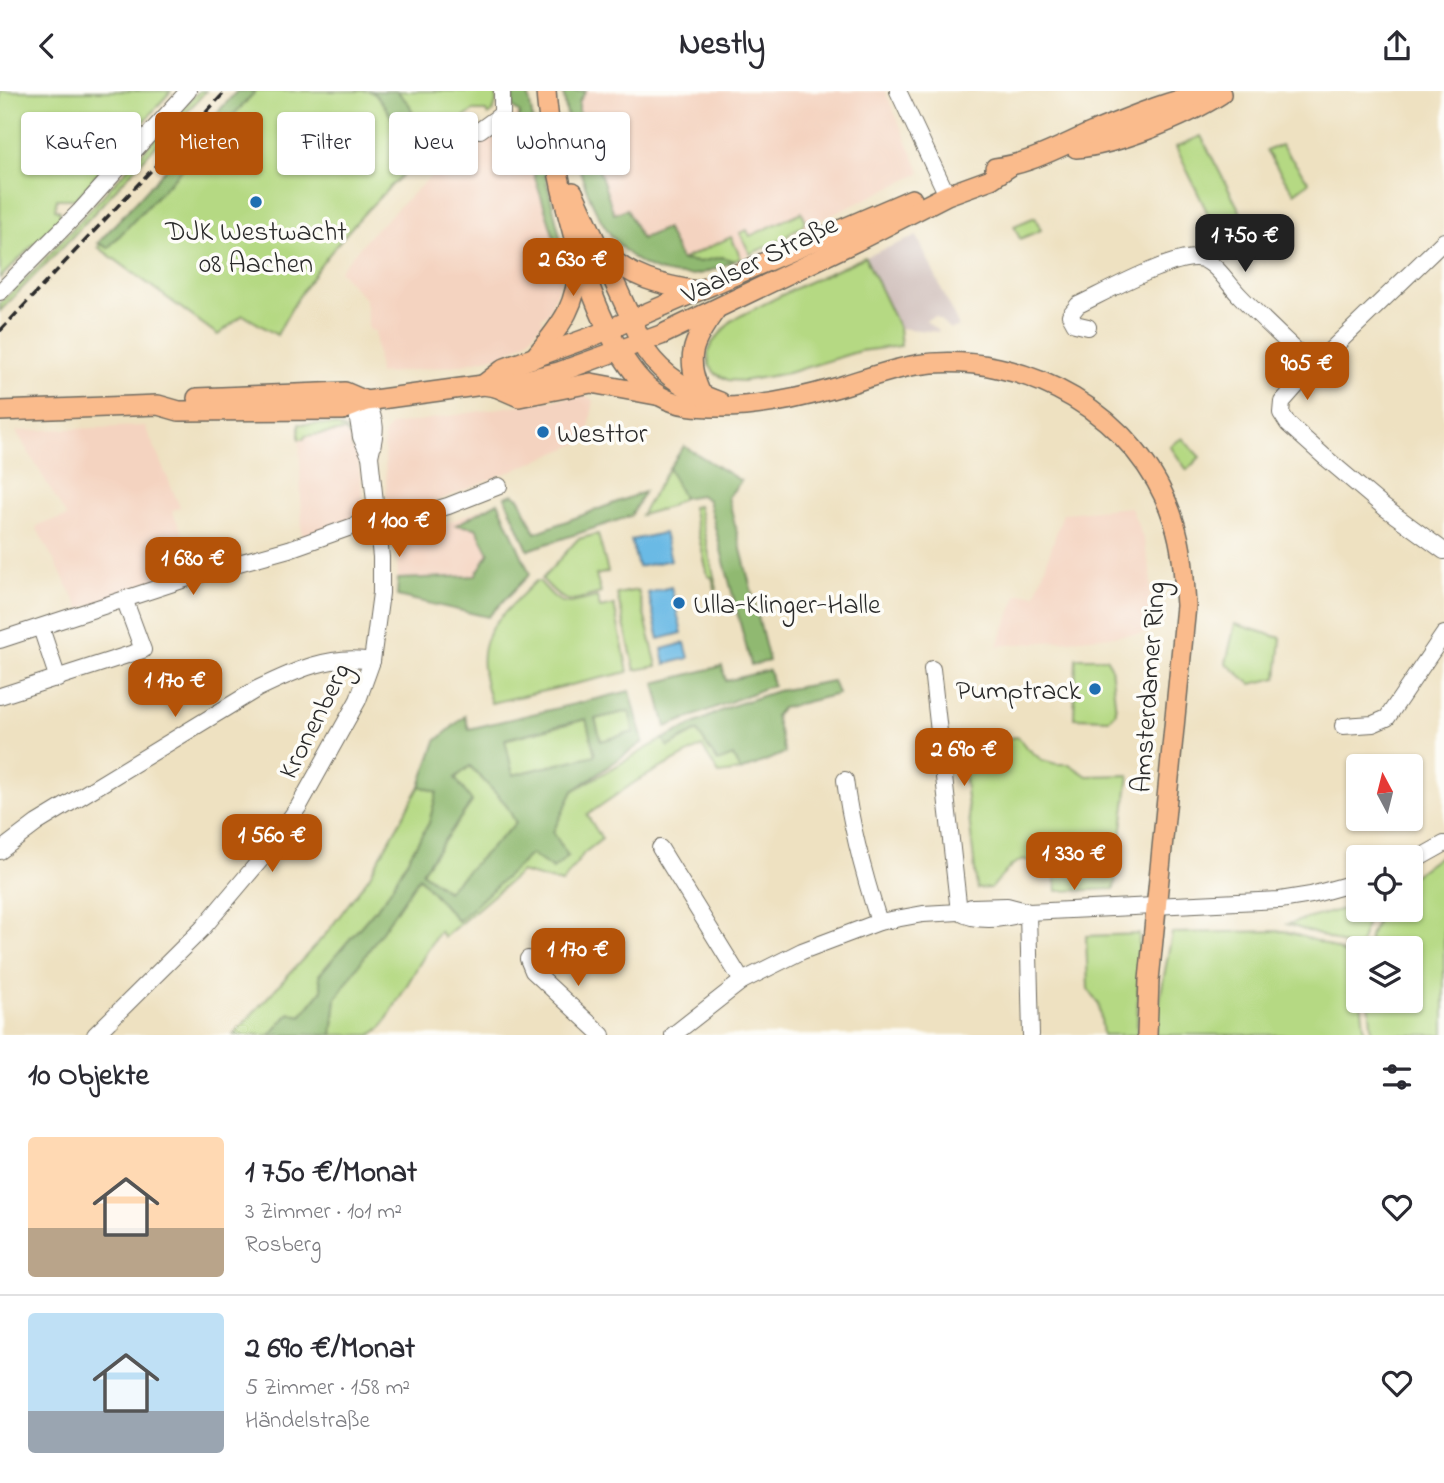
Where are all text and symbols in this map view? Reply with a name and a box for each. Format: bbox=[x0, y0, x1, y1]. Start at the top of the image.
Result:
text: Nestly bbox=[679, 22, 765, 69]
icon: back bbox=[28, 27, 66, 65]
icon: share bbox=[1378, 27, 1416, 65]
chip: Kaufen bbox=[21, 112, 141, 175]
chip: Mieten bbox=[155, 112, 263, 175]
chip: Filter bbox=[277, 112, 375, 175]
chip: Neu bbox=[389, 112, 478, 175]
chip: Wohnung bbox=[492, 112, 630, 175]
marker: DJK Westwacht 08 Aachen bbox=[248, 194, 264, 210]
street label: Vaalser Straße bbox=[675, 205, 846, 317]
place label: DJK Westwacht 08 Aachen bbox=[164, 213, 347, 286]
pin: 1 750 € bbox=[1180, 215, 1310, 274]
text: 1 750 € bbox=[1211, 220, 1279, 253]
pin: 2 630 € bbox=[508, 239, 638, 298]
text: 2 630 € bbox=[539, 244, 607, 277]
pin: 905 € bbox=[1258, 343, 1356, 402]
text: 905 € bbox=[1281, 348, 1333, 381]
place label: Westtor bbox=[557, 415, 648, 456]
marker: Westtor bbox=[535, 424, 551, 440]
pin: 1 100 € bbox=[334, 499, 464, 559]
text: 1 100 € bbox=[368, 505, 430, 538]
pin: 1 680 € bbox=[128, 538, 258, 597]
text: 1 680 € bbox=[161, 543, 225, 576]
street label: Amsterdamer Ring bbox=[1123, 580, 1178, 794]
place label: Ulla-Klinger-Halle bbox=[693, 586, 881, 627]
marker: Ulla-Klinger-Halle bbox=[671, 595, 687, 611]
street label: Kronenberg bbox=[269, 656, 363, 787]
pin: 1 170 € bbox=[110, 659, 240, 719]
text: 1 170 € bbox=[144, 665, 206, 698]
place label: Pumptrack bbox=[956, 672, 1082, 713]
marker: Pumptrack bbox=[1087, 681, 1103, 697]
pin: 2 690 € bbox=[899, 729, 1029, 788]
text: 2 690 € bbox=[931, 734, 997, 767]
north arrow bbox=[1346, 754, 1423, 831]
map controls bbox=[1346, 754, 1423, 1013]
pin: 1 560 € bbox=[207, 815, 337, 874]
text: 1 560 € bbox=[238, 820, 306, 853]
pin: 1 330 € bbox=[1009, 833, 1139, 892]
text: 1 330 € bbox=[1042, 838, 1106, 871]
button: locate bbox=[1346, 845, 1423, 922]
pin: 1 170 € bbox=[513, 929, 643, 988]
text: 1 170 € bbox=[547, 934, 609, 967]
button: layers bbox=[1346, 936, 1423, 1013]
text: 10 Objekte bbox=[28, 1055, 149, 1099]
icon: filters bbox=[1378, 1058, 1416, 1096]
text: 1 750 €/Monat bbox=[245, 1152, 417, 1196]
icon: home bbox=[84, 1165, 168, 1249]
icon: heart bbox=[1378, 1188, 1416, 1226]
text: 3 Zimmer · 101 m² bbox=[245, 1196, 402, 1229]
text: Rosberg bbox=[245, 1229, 321, 1262]
text: 2 690 €/Monat bbox=[245, 1328, 415, 1372]
icon: home bbox=[84, 1341, 168, 1425]
icon: heart bbox=[1378, 1364, 1416, 1402]
text: 5 Zimmer · 158 m² bbox=[245, 1372, 410, 1405]
text: Händelstraße bbox=[245, 1405, 370, 1438]

